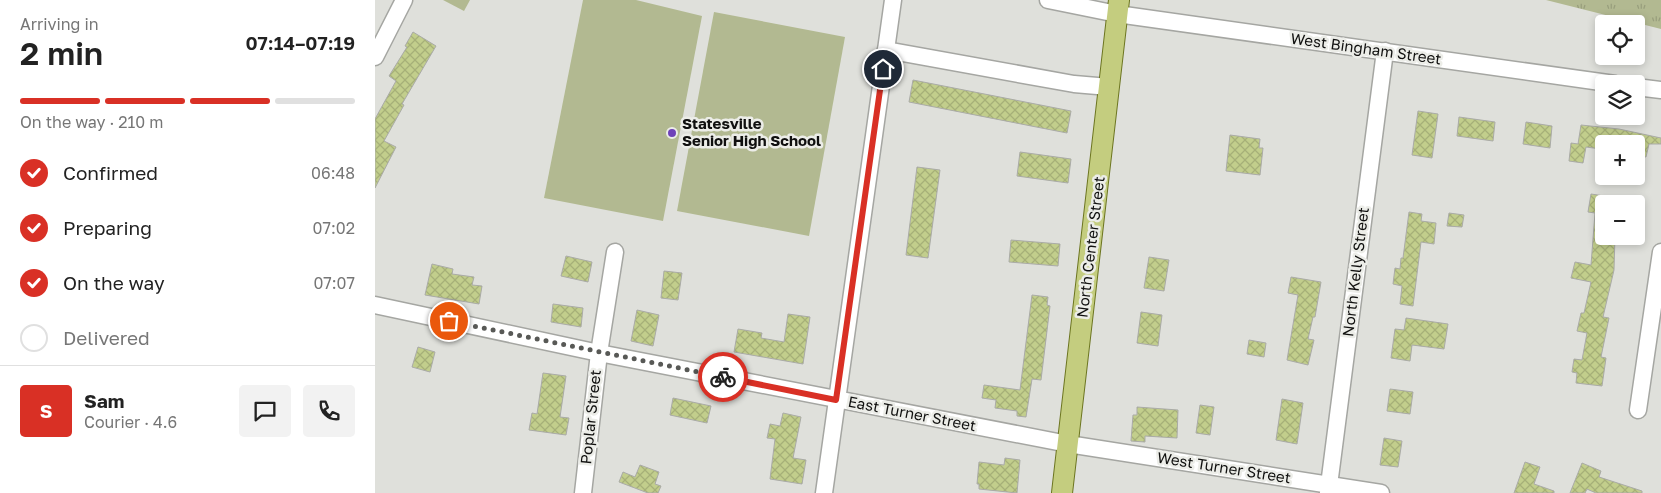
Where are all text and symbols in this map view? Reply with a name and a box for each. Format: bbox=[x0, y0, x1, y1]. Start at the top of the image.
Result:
text: Arriving in bbox=[20, 14, 99, 34]
map controls bbox=[1595, 15, 1645, 245]
button: locate bbox=[1595, 15, 1645, 65]
street label: West Bingham Street bbox=[1290, 29, 1443, 67]
text: 07:14–07:19 bbox=[245, 31, 355, 54]
text: 2 min bbox=[20, 34, 103, 72]
pin bbox=[862, 48, 904, 90]
icon: home bbox=[869, 55, 897, 83]
button: layers bbox=[1595, 75, 1645, 125]
text: On the way · 210 m bbox=[20, 112, 163, 132]
place label: Statesville Senior High School bbox=[682, 114, 821, 149]
marker: Statesville Senior High School bbox=[666, 127, 678, 139]
button: + bbox=[1595, 135, 1645, 185]
icon: check bbox=[20, 159, 48, 187]
text: Confirmed bbox=[63, 161, 158, 184]
text: 06:48 bbox=[311, 163, 355, 183]
street label: North Center Street bbox=[1072, 175, 1108, 319]
button: − bbox=[1595, 195, 1645, 245]
street label: North Kelly Street bbox=[1338, 206, 1372, 338]
icon: check bbox=[20, 214, 48, 242]
text: Preparing bbox=[63, 216, 152, 239]
text: 07:02 bbox=[313, 218, 355, 238]
icon: check bbox=[20, 269, 48, 297]
text: On the way bbox=[63, 271, 165, 294]
text: 07:07 bbox=[313, 273, 355, 293]
pin bbox=[428, 300, 470, 342]
icon: bag bbox=[435, 307, 463, 335]
text: Delivered bbox=[63, 326, 150, 349]
courier bbox=[698, 352, 748, 402]
icon: bike bbox=[709, 363, 737, 391]
street label: Poplar Street bbox=[576, 369, 604, 465]
button: chat bbox=[239, 385, 291, 437]
button: phone bbox=[303, 385, 355, 437]
text: Sam bbox=[84, 389, 124, 412]
street label: East Turner Street bbox=[847, 392, 978, 434]
text: S bbox=[40, 399, 52, 422]
text: Courier · 4.6 bbox=[84, 412, 177, 432]
street label: West Turner Street bbox=[1156, 448, 1292, 486]

